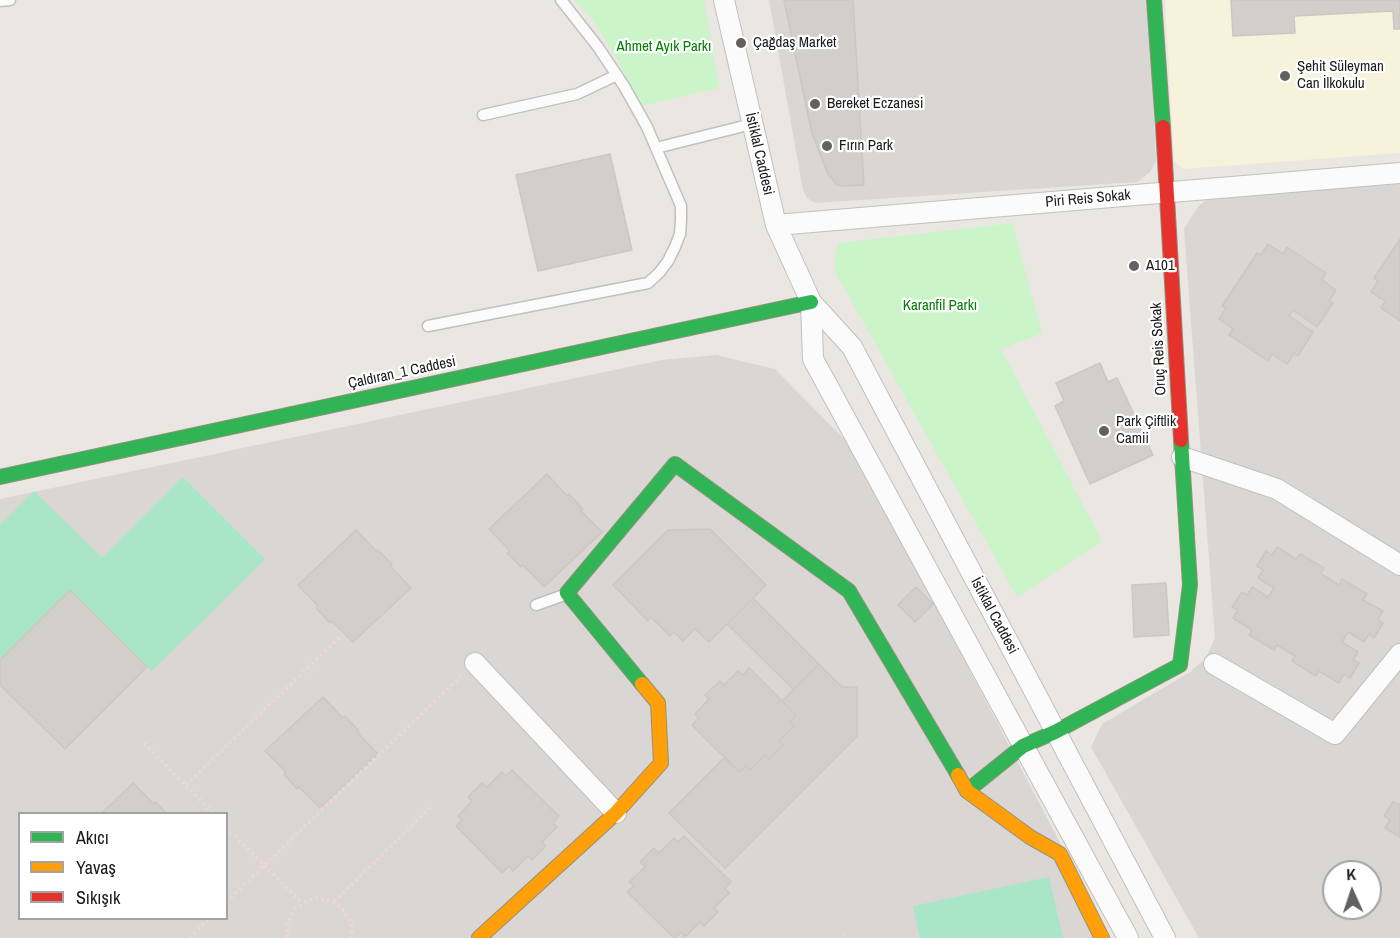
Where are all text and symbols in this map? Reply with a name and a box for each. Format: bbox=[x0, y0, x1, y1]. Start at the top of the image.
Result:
place label: Çağdaş Market bbox=[753, 34, 836, 52]
marker: Çağdaş Market bbox=[734, 36, 748, 50]
park label: Ahmet Ayık Parkı bbox=[617, 38, 711, 56]
place label: Şehit Süleyman Can İlkokulu bbox=[1297, 58, 1384, 93]
marker: Şehit Süleyman Can İlkokulu bbox=[1278, 69, 1292, 83]
place label: Bereket Eczanesi bbox=[827, 95, 923, 113]
marker: Bereket Eczanesi bbox=[808, 97, 822, 111]
street label: İstiklal Caddesi bbox=[741, 111, 777, 197]
place label: Fırın Park bbox=[839, 137, 893, 155]
marker: Fırın Park bbox=[820, 139, 834, 153]
street label: Piri Reis Sokak bbox=[1045, 186, 1131, 212]
place label: A101 bbox=[1146, 257, 1175, 275]
marker: A101 bbox=[1127, 259, 1141, 273]
park label: Karanfil Parkı bbox=[903, 297, 977, 315]
street label: Oruç Reis Sokak bbox=[1148, 302, 1170, 396]
street label: Çaldıran_1 Caddesi bbox=[347, 353, 457, 393]
place label: Park Çiftlik Camii bbox=[1116, 413, 1176, 448]
marker: Park Çiftlik Camii bbox=[1097, 424, 1111, 438]
street label: İstiklal Caddesi bbox=[966, 575, 1022, 657]
legend bbox=[18, 812, 228, 920]
text: Akıcı bbox=[76, 825, 109, 850]
text: Yavaş bbox=[76, 855, 116, 880]
north arrow bbox=[1322, 860, 1382, 920]
text: K bbox=[1346, 863, 1356, 885]
text: Sıkışık bbox=[76, 885, 120, 910]

